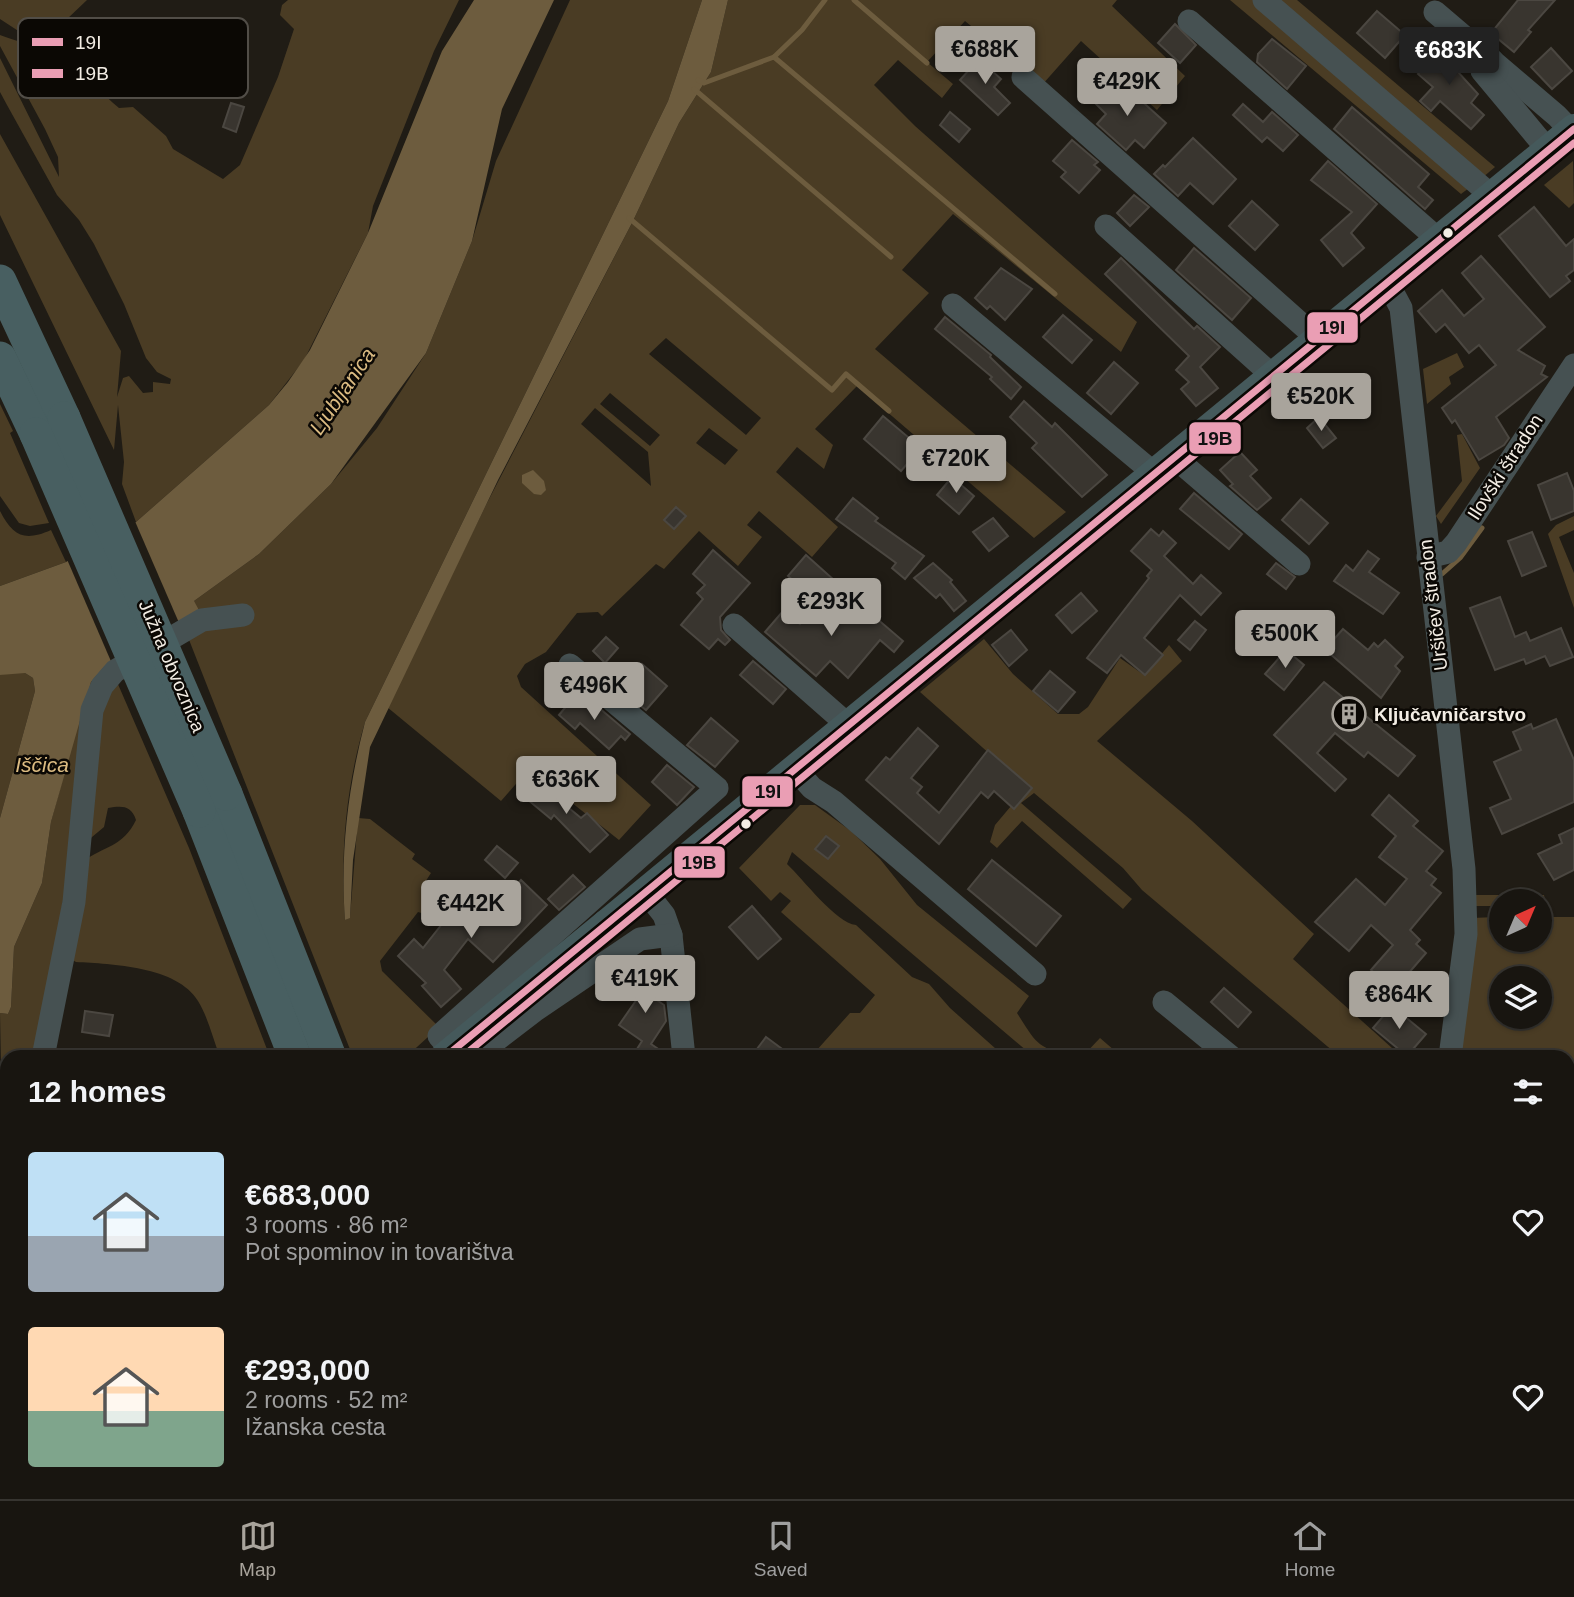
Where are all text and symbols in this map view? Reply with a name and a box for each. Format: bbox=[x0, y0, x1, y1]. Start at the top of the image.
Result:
legend bbox=[18, 18, 248, 98]
pin: €688K bbox=[936, 27, 1034, 86]
pin: €683K bbox=[1400, 28, 1498, 87]
text: 19I bbox=[75, 32, 101, 53]
text: €688K bbox=[951, 36, 1019, 62]
text: €683K bbox=[1415, 37, 1483, 63]
pin: €429K bbox=[1078, 58, 1176, 118]
text: 19B bbox=[75, 63, 109, 84]
text: €429K bbox=[1093, 68, 1161, 94]
unlabelled marker bbox=[1441, 226, 1455, 240]
line badge: 19I bbox=[1306, 311, 1359, 344]
text: 19I bbox=[1319, 317, 1345, 338]
water label: Ljubljanica bbox=[305, 343, 379, 439]
pin: €520K bbox=[1272, 374, 1370, 433]
text: €520K bbox=[1287, 383, 1355, 409]
street label: Ilovški štradon bbox=[1463, 410, 1547, 524]
line badge: 19B bbox=[1188, 421, 1242, 455]
text: 19B bbox=[1198, 428, 1232, 449]
pin: €720K bbox=[907, 435, 1005, 495]
text: €720K bbox=[922, 445, 990, 471]
street label: Uršičev štradon bbox=[1415, 538, 1451, 672]
pin: €293K bbox=[782, 578, 880, 638]
text: €293K bbox=[797, 588, 865, 614]
street label: Južna obvoznica bbox=[135, 597, 209, 736]
pin: €500K bbox=[1236, 610, 1334, 670]
text: €500K bbox=[1251, 620, 1319, 646]
pin: €496K bbox=[545, 662, 643, 722]
text: €496K bbox=[560, 672, 628, 698]
building icon: Ključavničarstvo bbox=[1330, 695, 1368, 733]
place label: Ključavničarstvo bbox=[1374, 704, 1526, 725]
water label: Iščica bbox=[15, 753, 69, 776]
pin: €636K bbox=[517, 756, 615, 816]
text: €636K bbox=[532, 766, 600, 792]
line badge: 19I bbox=[741, 775, 794, 808]
text: 19I bbox=[755, 781, 781, 802]
unlabelled marker bbox=[739, 817, 753, 831]
line badge: 19B bbox=[673, 845, 726, 879]
text: 19B bbox=[682, 852, 716, 873]
pin: €442K bbox=[422, 880, 520, 940]
north arrow bbox=[1489, 889, 1552, 952]
map controls bbox=[1489, 889, 1552, 1029]
text: €442K bbox=[437, 890, 505, 916]
pin: €419K bbox=[596, 956, 694, 1015]
text: €419K bbox=[611, 965, 679, 991]
button: layers bbox=[1489, 966, 1552, 1029]
pin: €864K bbox=[1350, 972, 1448, 1031]
text: €864K bbox=[1365, 981, 1433, 1007]
icon: filters bbox=[1509, 1073, 1547, 1111]
text: 12 homes bbox=[28, 1075, 166, 1108]
text: €683,000 bbox=[245, 1178, 370, 1211]
icon: home bbox=[84, 1180, 168, 1264]
icon: heart bbox=[1509, 1203, 1547, 1241]
text: 3 rooms · 86 m² bbox=[245, 1212, 407, 1238]
text: Pot spominov in tovarištva bbox=[245, 1239, 513, 1265]
text: €293,000 bbox=[245, 1353, 370, 1386]
icon: home bbox=[84, 1355, 168, 1439]
icon: heart bbox=[1509, 1378, 1547, 1416]
text: 2 rooms · 52 m² bbox=[245, 1387, 407, 1413]
text: Ižanska cesta bbox=[245, 1414, 386, 1440]
tab: Map bbox=[239, 1517, 277, 1581]
tab: Saved bbox=[754, 1517, 808, 1581]
tab: Home bbox=[1285, 1517, 1335, 1581]

